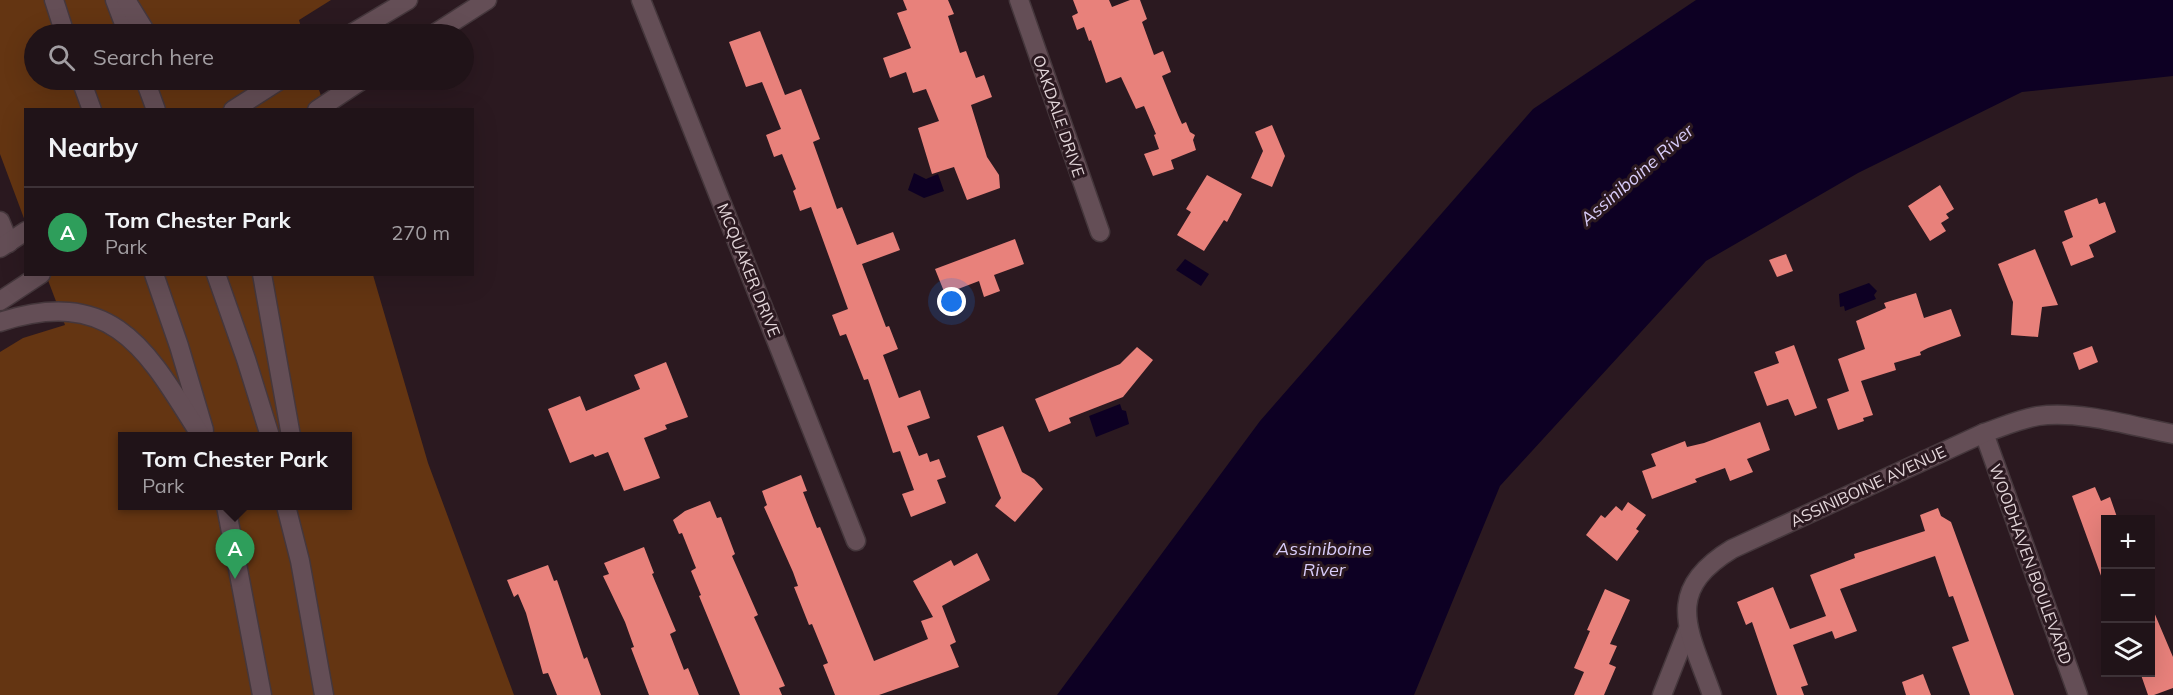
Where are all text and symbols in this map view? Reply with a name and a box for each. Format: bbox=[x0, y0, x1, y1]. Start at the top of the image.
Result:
search box bbox=[24, 24, 474, 90]
icon: search bbox=[45, 41, 78, 74]
text: Search here bbox=[93, 43, 214, 71]
street label: OAKDALE DRIVE bbox=[1029, 52, 1089, 180]
water label: Assiniboine River bbox=[1574, 118, 1699, 231]
text: Nearby bbox=[48, 131, 138, 164]
street label: MCQUAKER DRIVE bbox=[713, 200, 785, 340]
text: Tom Chester Park bbox=[105, 206, 291, 234]
text: A bbox=[60, 220, 75, 245]
text: 270 m bbox=[391, 220, 450, 245]
text: Park bbox=[105, 234, 147, 259]
your location bbox=[937, 287, 966, 316]
popup bbox=[118, 432, 352, 510]
street label: ASSINIBOINE AVENUE bbox=[1787, 441, 1949, 531]
text: Tom Chester Park bbox=[142, 445, 328, 473]
street label: WOODHAVEN BOULEVARD bbox=[1985, 461, 2077, 667]
text: Park bbox=[142, 473, 184, 498]
map controls bbox=[2101, 515, 2155, 677]
button: + bbox=[2101, 515, 2155, 569]
pin: A bbox=[216, 530, 254, 579]
water label: Assiniboine River bbox=[1275, 537, 1372, 581]
button: − bbox=[2101, 569, 2155, 623]
button: layers bbox=[2101, 623, 2155, 677]

